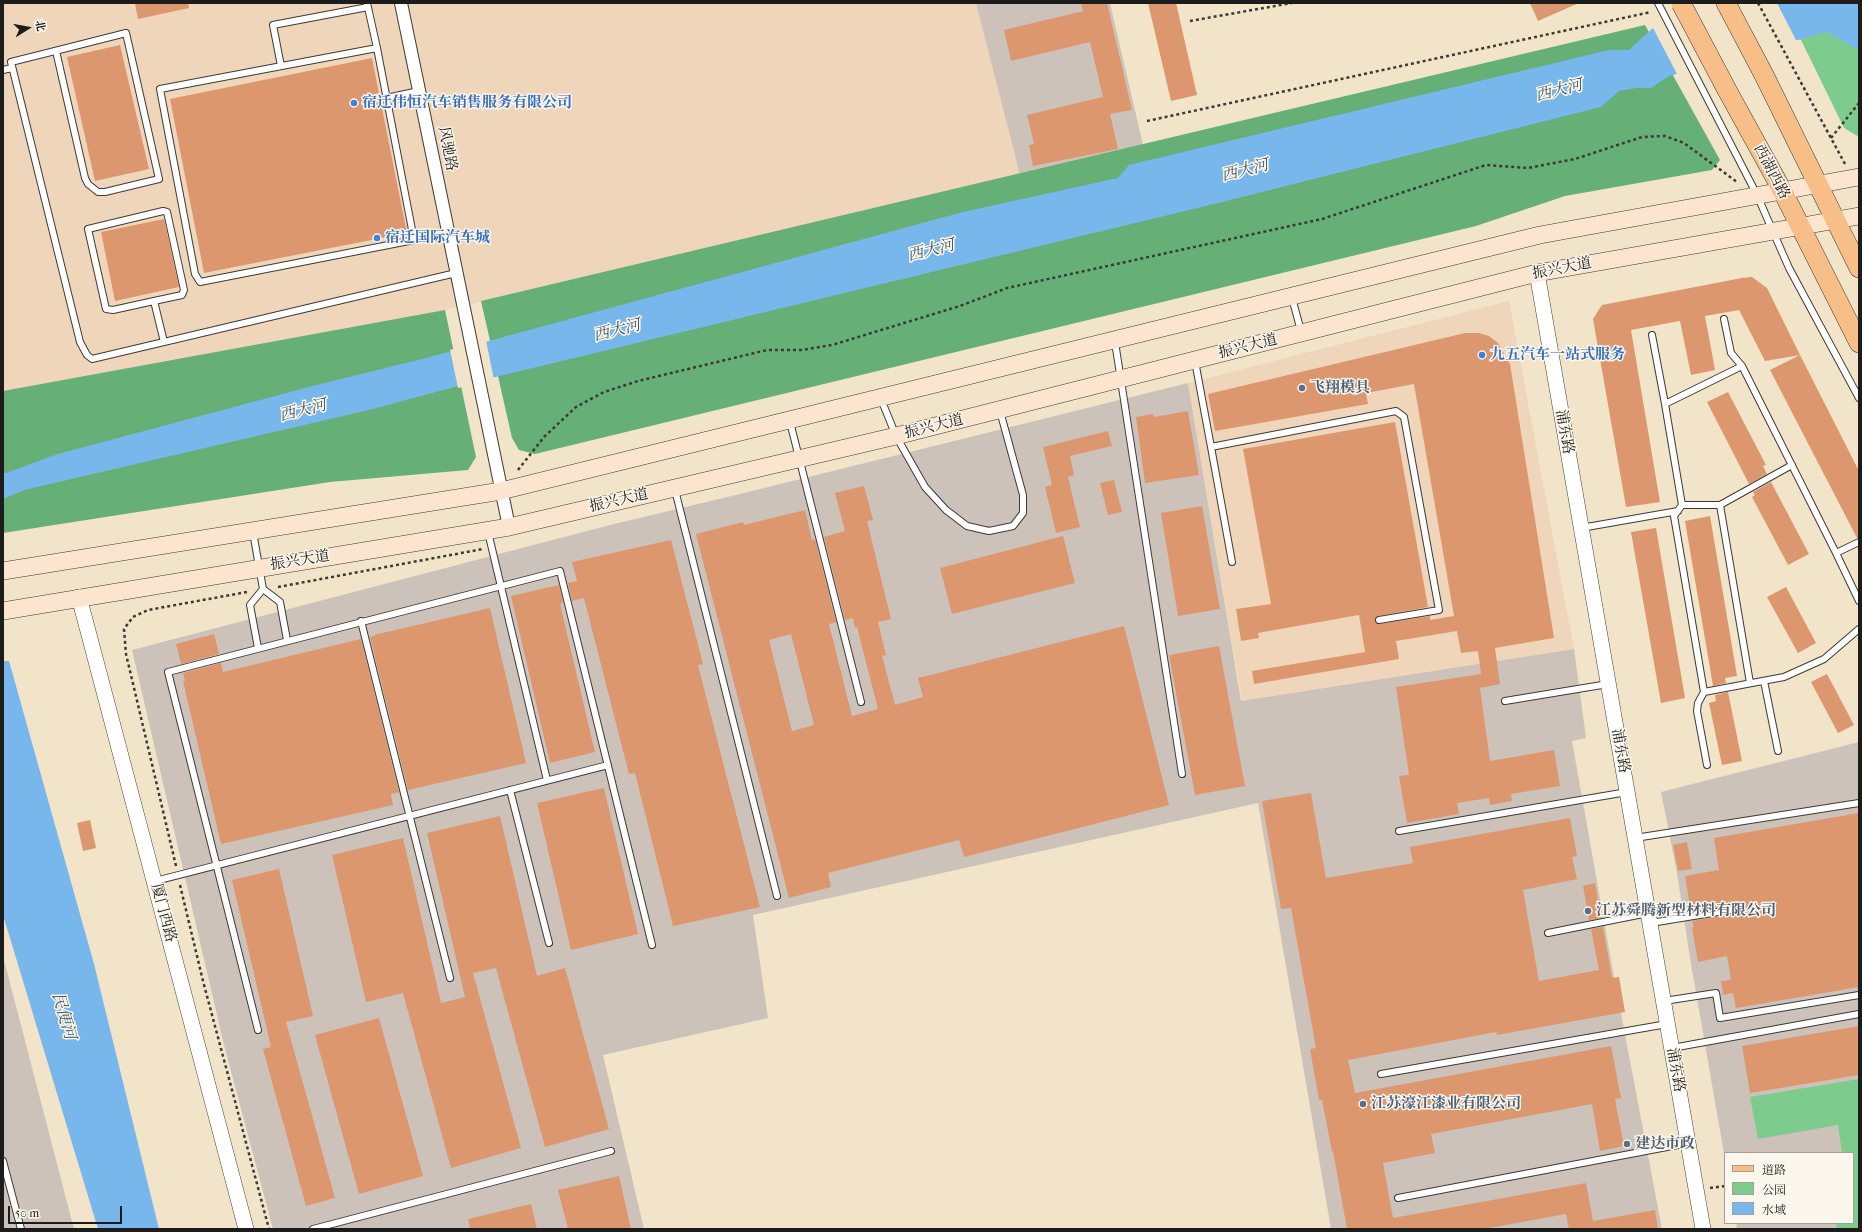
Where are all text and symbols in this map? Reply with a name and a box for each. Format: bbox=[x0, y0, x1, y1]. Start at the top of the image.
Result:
north arrow bbox=[8, 8, 48, 48]
text: 北 bbox=[33, 19, 48, 32]
water label: 西大河 bbox=[1533, 76, 1585, 106]
place label: 宿迁伟恒汽车销售服务有限公司 bbox=[362, 94, 572, 112]
marker: 宿迁伟恒汽车销售服务有限公司 bbox=[349, 98, 359, 108]
street label: 风驰路 bbox=[434, 125, 460, 173]
street label: 西湖西路 bbox=[1749, 141, 1793, 203]
water label: 西大河 bbox=[1219, 156, 1271, 186]
place label: 宿迁国际汽车城 bbox=[385, 229, 490, 247]
marker: 宿迁国际汽车城 bbox=[372, 233, 382, 243]
water label: 西大河 bbox=[905, 236, 957, 266]
street label: 振兴大道 bbox=[1531, 254, 1593, 284]
water label: 西大河 bbox=[591, 316, 643, 346]
street label: 振兴大道 bbox=[1217, 331, 1279, 363]
place label: 九五汽车一站式服务 bbox=[1490, 346, 1625, 364]
marker: 九五汽车一站式服务 bbox=[1477, 350, 1487, 360]
place label: 飞翔模具 bbox=[1310, 379, 1370, 397]
marker: 飞翔模具 bbox=[1297, 383, 1307, 393]
water label: 西大河 bbox=[277, 396, 329, 426]
street label: 浦东路 bbox=[1551, 408, 1577, 456]
street label: 振兴大道 bbox=[903, 411, 965, 443]
street label: 振兴大道 bbox=[588, 485, 650, 517]
street label: 振兴大道 bbox=[269, 547, 331, 575]
street label: 浦东路 bbox=[1607, 727, 1633, 775]
street label: 厦门西路 bbox=[147, 882, 179, 944]
place label: 江苏舜腾新型材料有限公司 bbox=[1596, 902, 1776, 920]
marker: 江苏舜腾新型材料有限公司 bbox=[1583, 906, 1593, 916]
water label: 民便河 bbox=[47, 990, 79, 1042]
street label: 浦东路 bbox=[1662, 1046, 1688, 1094]
place label: 江苏濠江漆业有限公司 bbox=[1371, 1095, 1521, 1113]
marker: 江苏濠江漆业有限公司 bbox=[1358, 1099, 1368, 1109]
place label: 建达市政 bbox=[1635, 1135, 1695, 1153]
marker: 建达市政 bbox=[1622, 1139, 1632, 1149]
legend bbox=[1724, 1152, 1854, 1224]
text: 道路 bbox=[1762, 1163, 1786, 1177]
text: 公园 bbox=[1762, 1183, 1786, 1197]
scale bar bbox=[10, 1198, 124, 1224]
text: 水域 bbox=[1762, 1203, 1786, 1217]
text: 50 m bbox=[15, 1206, 39, 1220]

